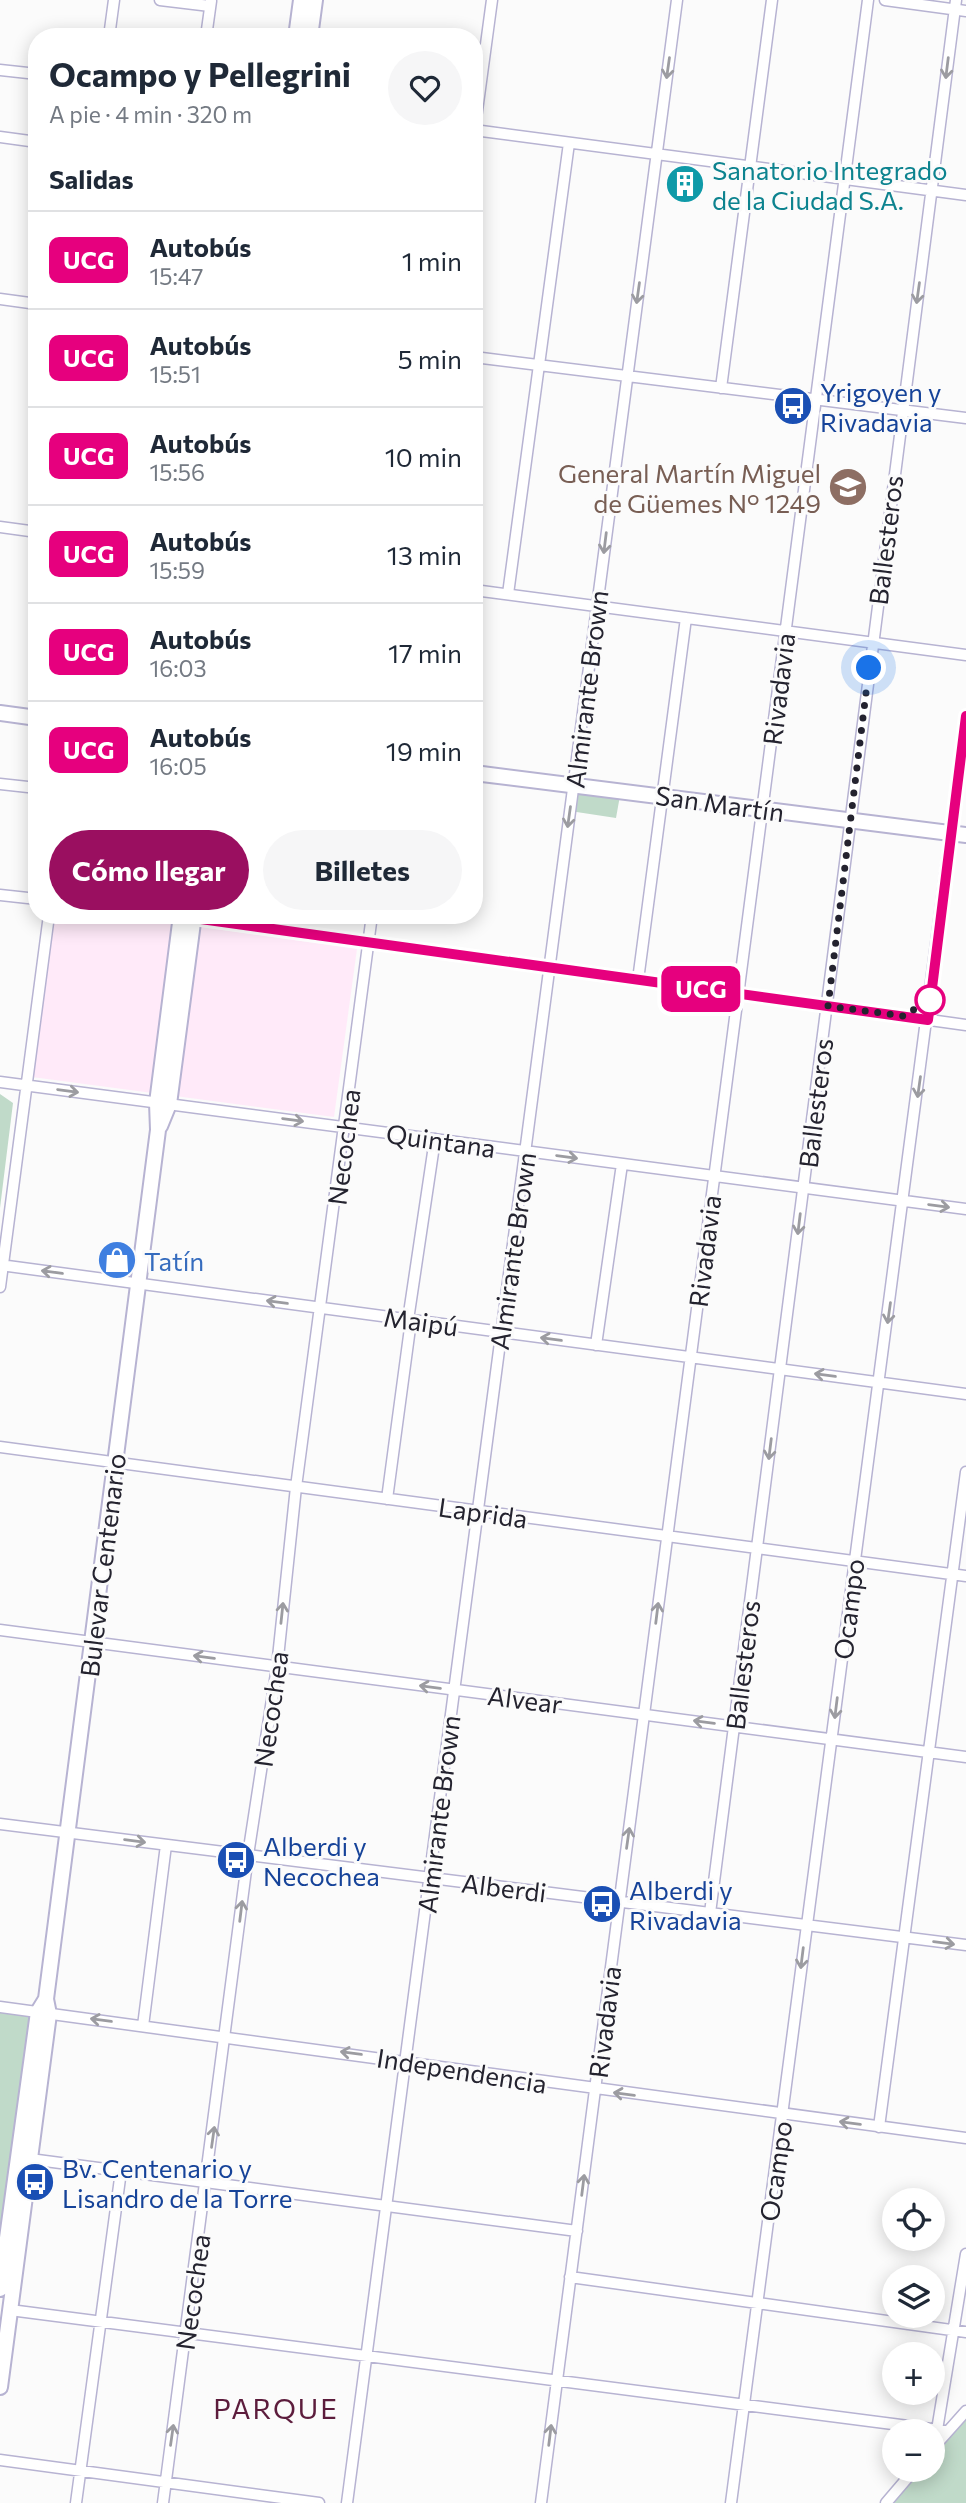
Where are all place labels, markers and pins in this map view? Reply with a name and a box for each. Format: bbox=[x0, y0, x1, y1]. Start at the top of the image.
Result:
place label: Sanatorio Integrado de la Ciudad S.A. bbox=[712, 154, 948, 215]
building icon: Sanatorio Integrado de la Ciudad S.A. bbox=[664, 163, 706, 205]
place label: Yrigoyen y Rivadavia bbox=[820, 376, 941, 437]
bus stop icon: Yrigoyen y Rivadavia bbox=[772, 385, 814, 427]
place label: General Martín Miguel de Güemes N° 1249 bbox=[558, 457, 821, 518]
school or university icon: General Martín Miguel de Güemes N° 1249 bbox=[827, 466, 869, 508]
unlabelled marker bbox=[915, 985, 945, 1015]
shop icon: Tatín bbox=[96, 1239, 138, 1281]
place label: Tatín bbox=[144, 1245, 204, 1276]
place label: Alberdi y Necochea bbox=[263, 1830, 380, 1891]
bus stop icon: Alberdi y Necochea bbox=[215, 1839, 257, 1881]
place label: Alberdi y Rivadavia bbox=[629, 1874, 742, 1935]
bus stop icon: Alberdi y Rivadavia bbox=[581, 1883, 623, 1925]
place label: Bv. Centenario y Lisandro de la Torre bbox=[62, 2152, 292, 2213]
bus stop icon: Bv. Centenario y Lisandro de la Torre bbox=[14, 2161, 56, 2203]

